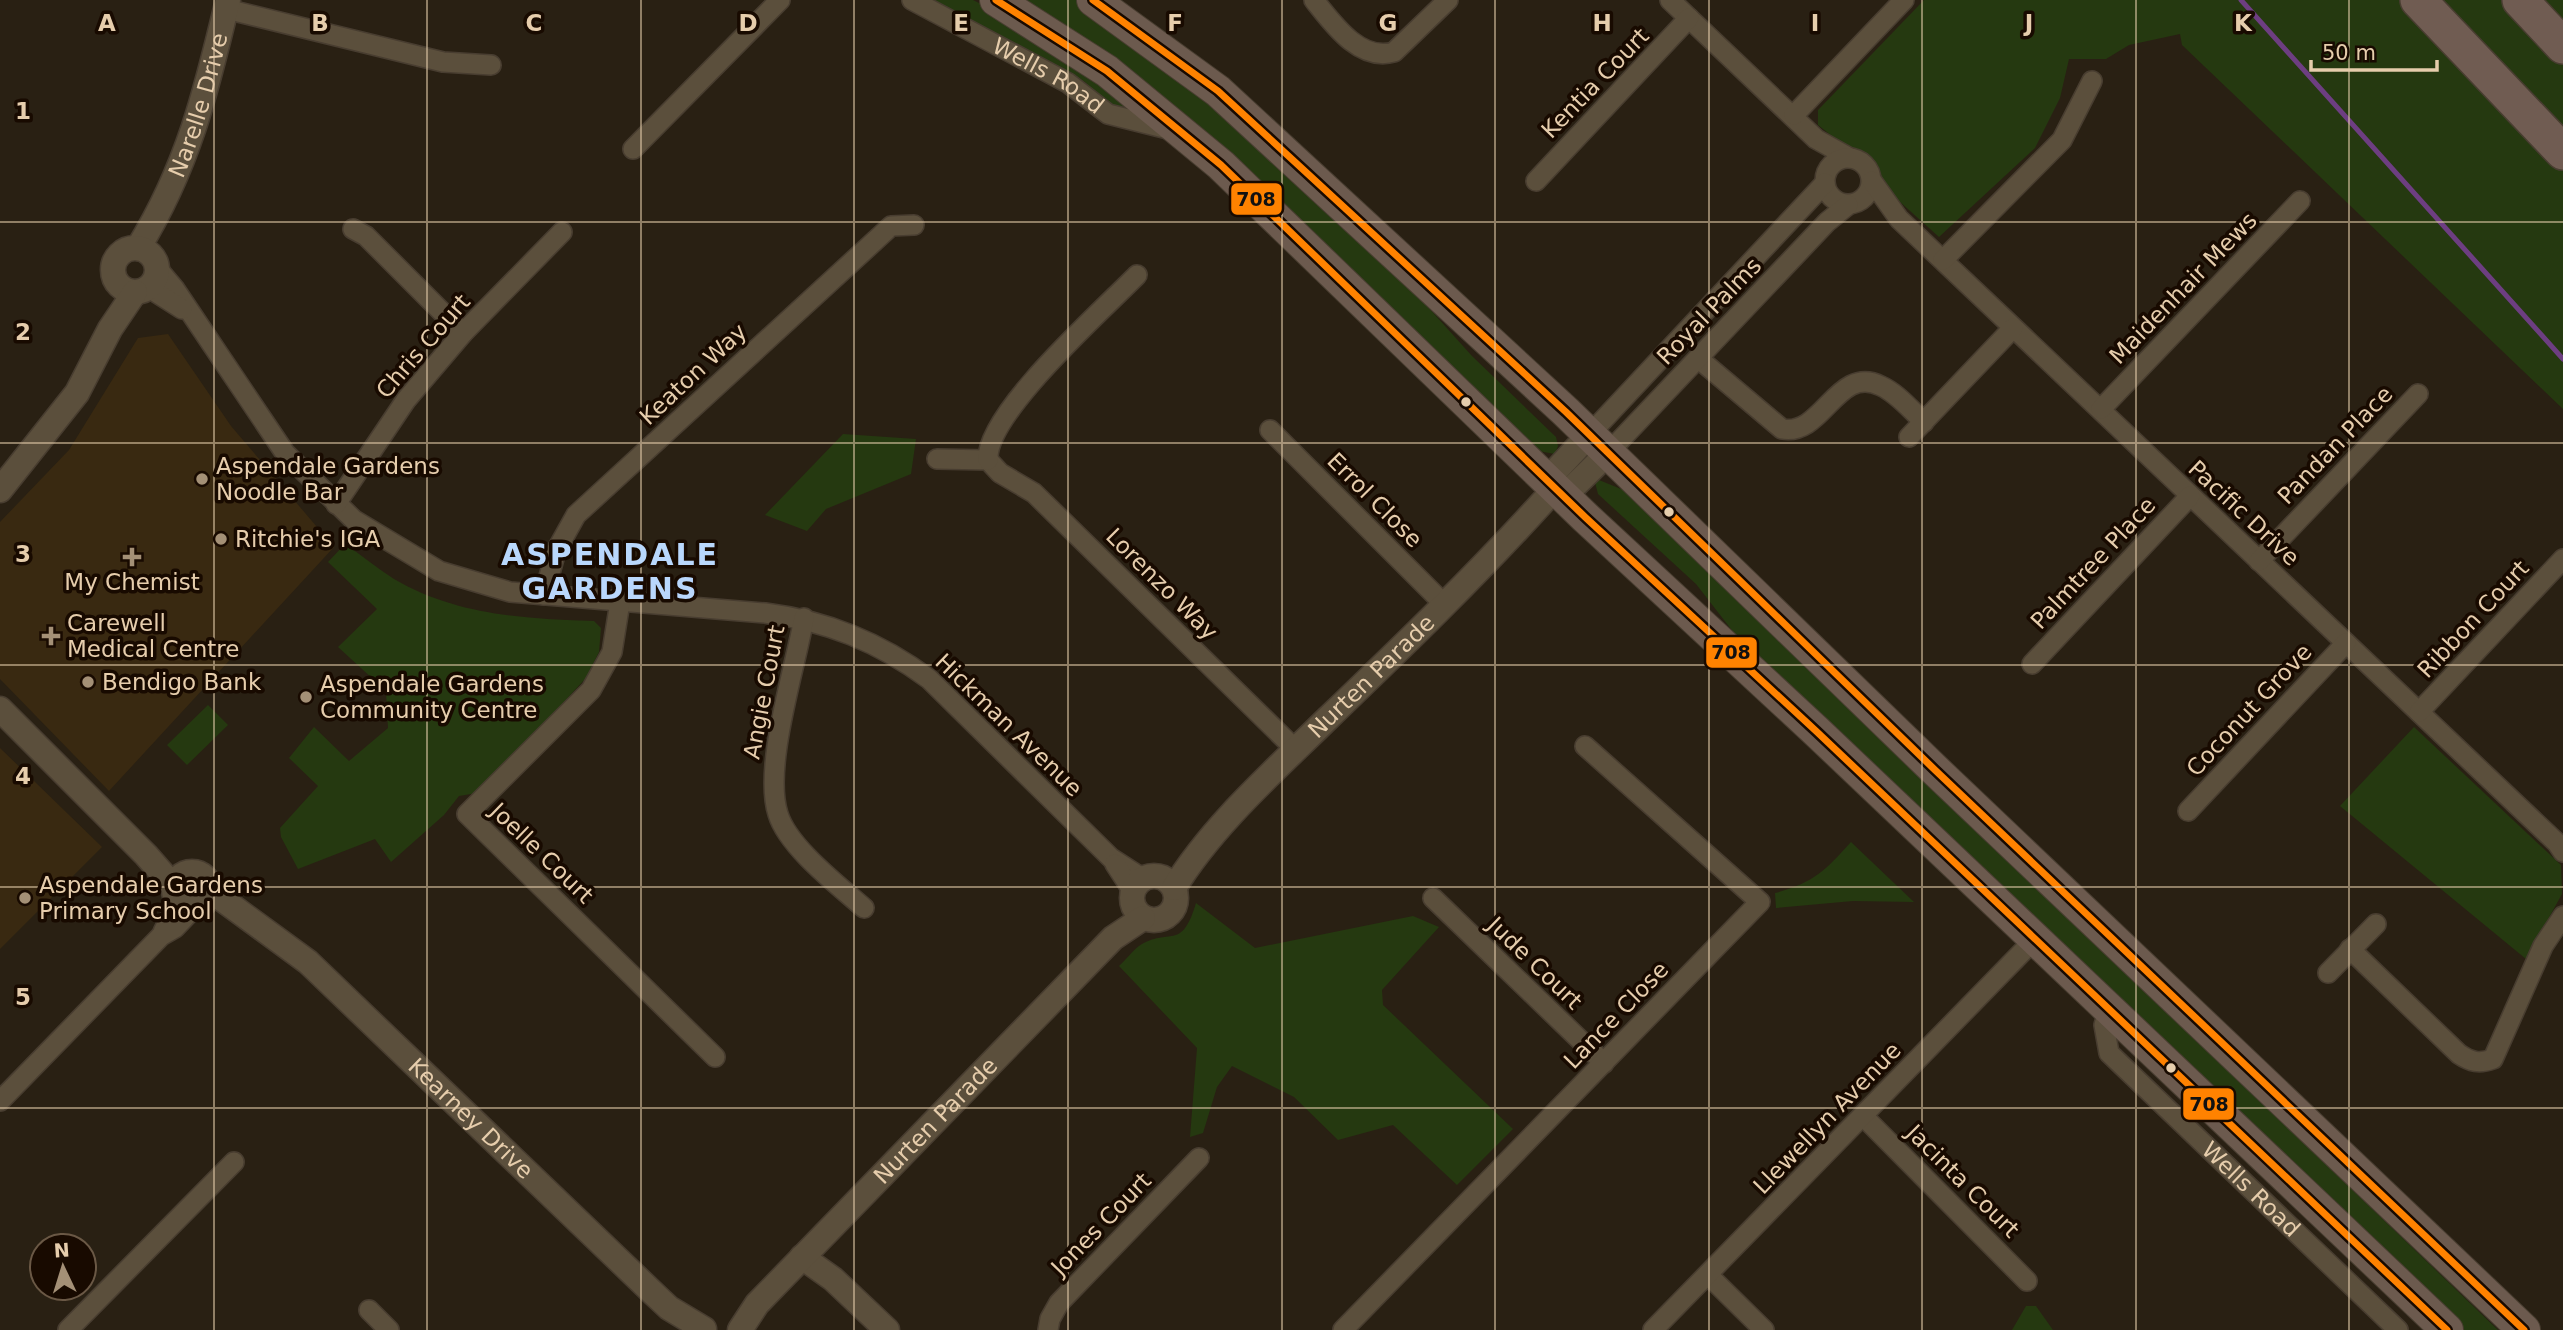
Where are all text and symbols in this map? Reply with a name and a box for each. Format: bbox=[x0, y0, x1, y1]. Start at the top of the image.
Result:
text: A bbox=[98, 10, 116, 36]
text: B bbox=[311, 10, 329, 36]
text: C bbox=[526, 10, 542, 36]
text: D bbox=[738, 10, 758, 36]
text: E bbox=[953, 10, 969, 36]
text: F bbox=[1167, 10, 1183, 36]
text: G bbox=[1379, 10, 1397, 36]
text: H bbox=[1592, 10, 1612, 36]
text: I bbox=[1811, 10, 1819, 36]
text: J bbox=[2023, 10, 2033, 36]
text: K bbox=[2234, 10, 2253, 36]
street label: Kentia Court bbox=[1536, 23, 1654, 143]
scale bar bbox=[2311, 28, 2437, 72]
street label: Narelle Drive bbox=[163, 30, 233, 181]
street label: Wells Road bbox=[988, 32, 1109, 119]
text: 50 m bbox=[2322, 41, 2376, 65]
text: 1 bbox=[15, 98, 31, 124]
line badge: 708 bbox=[1230, 182, 1283, 216]
text: 708 bbox=[1236, 188, 1276, 210]
street label: Maidenhair Mews bbox=[2104, 207, 2262, 369]
street label: Royal Palms bbox=[1652, 252, 1766, 370]
street label: Chris Court bbox=[371, 289, 475, 403]
street label: Keaton Way bbox=[634, 318, 752, 430]
text: 2 bbox=[15, 319, 31, 345]
street label: Pandan Place bbox=[2272, 381, 2398, 509]
unlabelled marker bbox=[1459, 395, 1473, 409]
street label: Errol Close bbox=[1322, 447, 1428, 553]
place label: Aspendale Gardens Noodle Bar bbox=[216, 453, 440, 505]
street label: Pacific Drive bbox=[2183, 455, 2305, 571]
marker: Aspendale Gardens Noodle Bar bbox=[194, 471, 210, 487]
street label: Palmtree Place bbox=[2025, 492, 2161, 634]
unlabelled marker bbox=[1662, 505, 1676, 519]
street label: Lorenzo Way bbox=[1101, 523, 1223, 645]
place label: Ritchie's IGA bbox=[235, 526, 380, 552]
marker: Ritchie's IGA bbox=[213, 531, 229, 547]
district label: ASPENDALE GARDENS bbox=[501, 537, 719, 606]
text: 3 bbox=[15, 541, 31, 567]
marker: My Chemist bbox=[124, 549, 140, 565]
street label: Ribbon Court bbox=[2412, 555, 2534, 683]
place label: My Chemist bbox=[64, 569, 200, 595]
street label: Nurten Parade bbox=[1303, 609, 1440, 743]
place label: Carewell Medical Centre bbox=[67, 610, 239, 662]
street label: Angie Court bbox=[738, 623, 790, 761]
marker: Carewell Medical Centre bbox=[41, 626, 61, 646]
line badge: 708 bbox=[1705, 636, 1758, 669]
street label: Coconut Grove bbox=[2181, 639, 2317, 781]
text: 708 bbox=[1711, 641, 1751, 663]
street label: Hickman Avenue bbox=[930, 648, 1088, 802]
place label: Bendigo Bank bbox=[102, 669, 262, 695]
place label: Aspendale Gardens Community Centre bbox=[320, 671, 544, 723]
marker: Bendigo Bank bbox=[80, 674, 96, 690]
marker: Aspendale Gardens Community Centre bbox=[298, 689, 314, 705]
text: 4 bbox=[15, 763, 31, 789]
street label: Joelle Court bbox=[484, 796, 599, 908]
place label: Aspendale Gardens Primary School bbox=[39, 872, 263, 924]
marker: Aspendale Gardens Primary School bbox=[17, 890, 33, 906]
street label: Jude Court bbox=[1481, 910, 1587, 1014]
street label: Lance Close bbox=[1559, 956, 1673, 1074]
text: 5 bbox=[15, 984, 31, 1010]
street label: Llewellyn Avenue bbox=[1748, 1037, 1906, 1199]
street label: Nurten Parade bbox=[868, 1052, 1003, 1189]
street label: Kearney Drive bbox=[403, 1053, 538, 1184]
unlabelled marker bbox=[2164, 1061, 2178, 1075]
line badge: 708 bbox=[2182, 1087, 2235, 1121]
text: 708 bbox=[2189, 1093, 2229, 1115]
street label: Jacinta Court bbox=[1900, 1118, 2025, 1243]
street label: Wells Road bbox=[2197, 1136, 2305, 1242]
street label: Jones Court bbox=[1044, 1167, 1156, 1282]
north arrow bbox=[28, 1232, 98, 1302]
text: N bbox=[53, 1239, 71, 1262]

